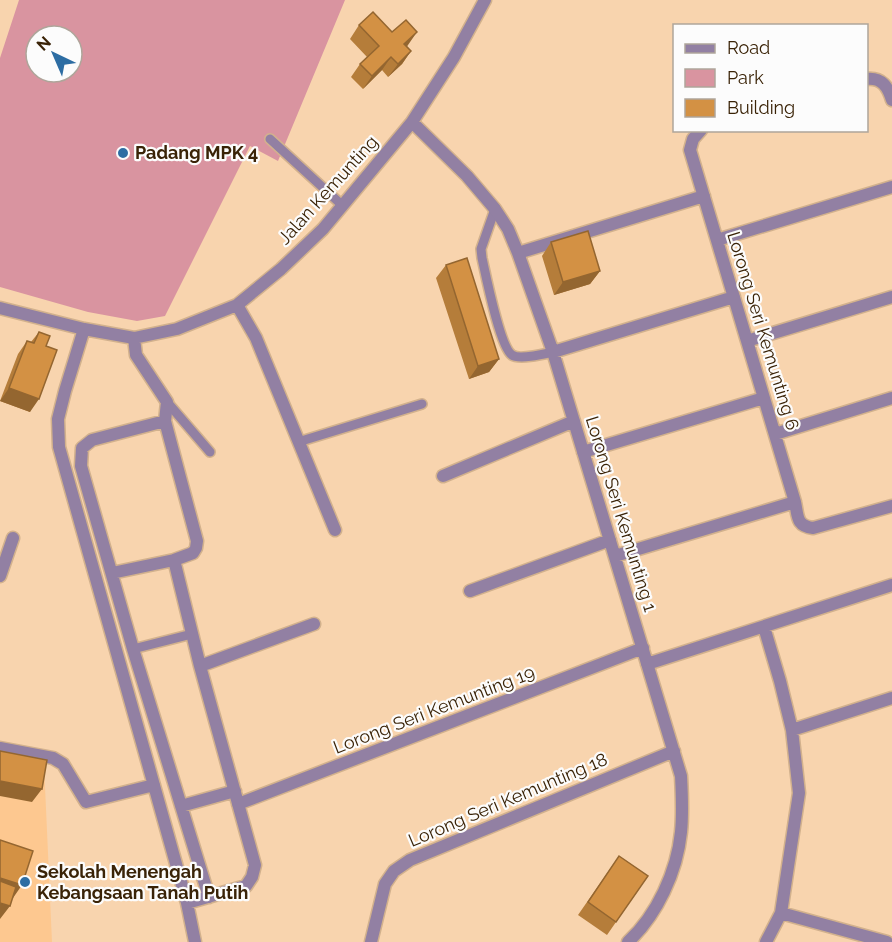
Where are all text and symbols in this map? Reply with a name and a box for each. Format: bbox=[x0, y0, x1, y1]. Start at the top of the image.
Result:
north arrow bbox=[24, 24, 84, 84]
legend bbox=[673, 24, 868, 132]
text: N bbox=[33, 32, 55, 55]
text: Road bbox=[727, 37, 770, 58]
text: Park bbox=[727, 67, 764, 88]
text: Building bbox=[727, 97, 795, 118]
street label: Jalan Kemunting bbox=[273, 131, 382, 248]
place label: Padang MPK 4 bbox=[135, 142, 258, 163]
marker: Padang MPK 4 bbox=[116, 146, 130, 160]
street label: Lorong Seri Kemunting 6 bbox=[723, 229, 804, 433]
street label: Lorong Seri Kemunting 1 bbox=[582, 414, 661, 614]
street label: Lorong Seri Kemunting 19 bbox=[330, 661, 537, 758]
street label: Lorong Seri Kemunting 18 bbox=[405, 748, 610, 851]
place label: Sekolah Menengah Kebangsaan Tanah Putih bbox=[37, 861, 248, 903]
marker: Sekolah Menengah Kebangsaan Tanah Putih bbox=[18, 875, 32, 889]

